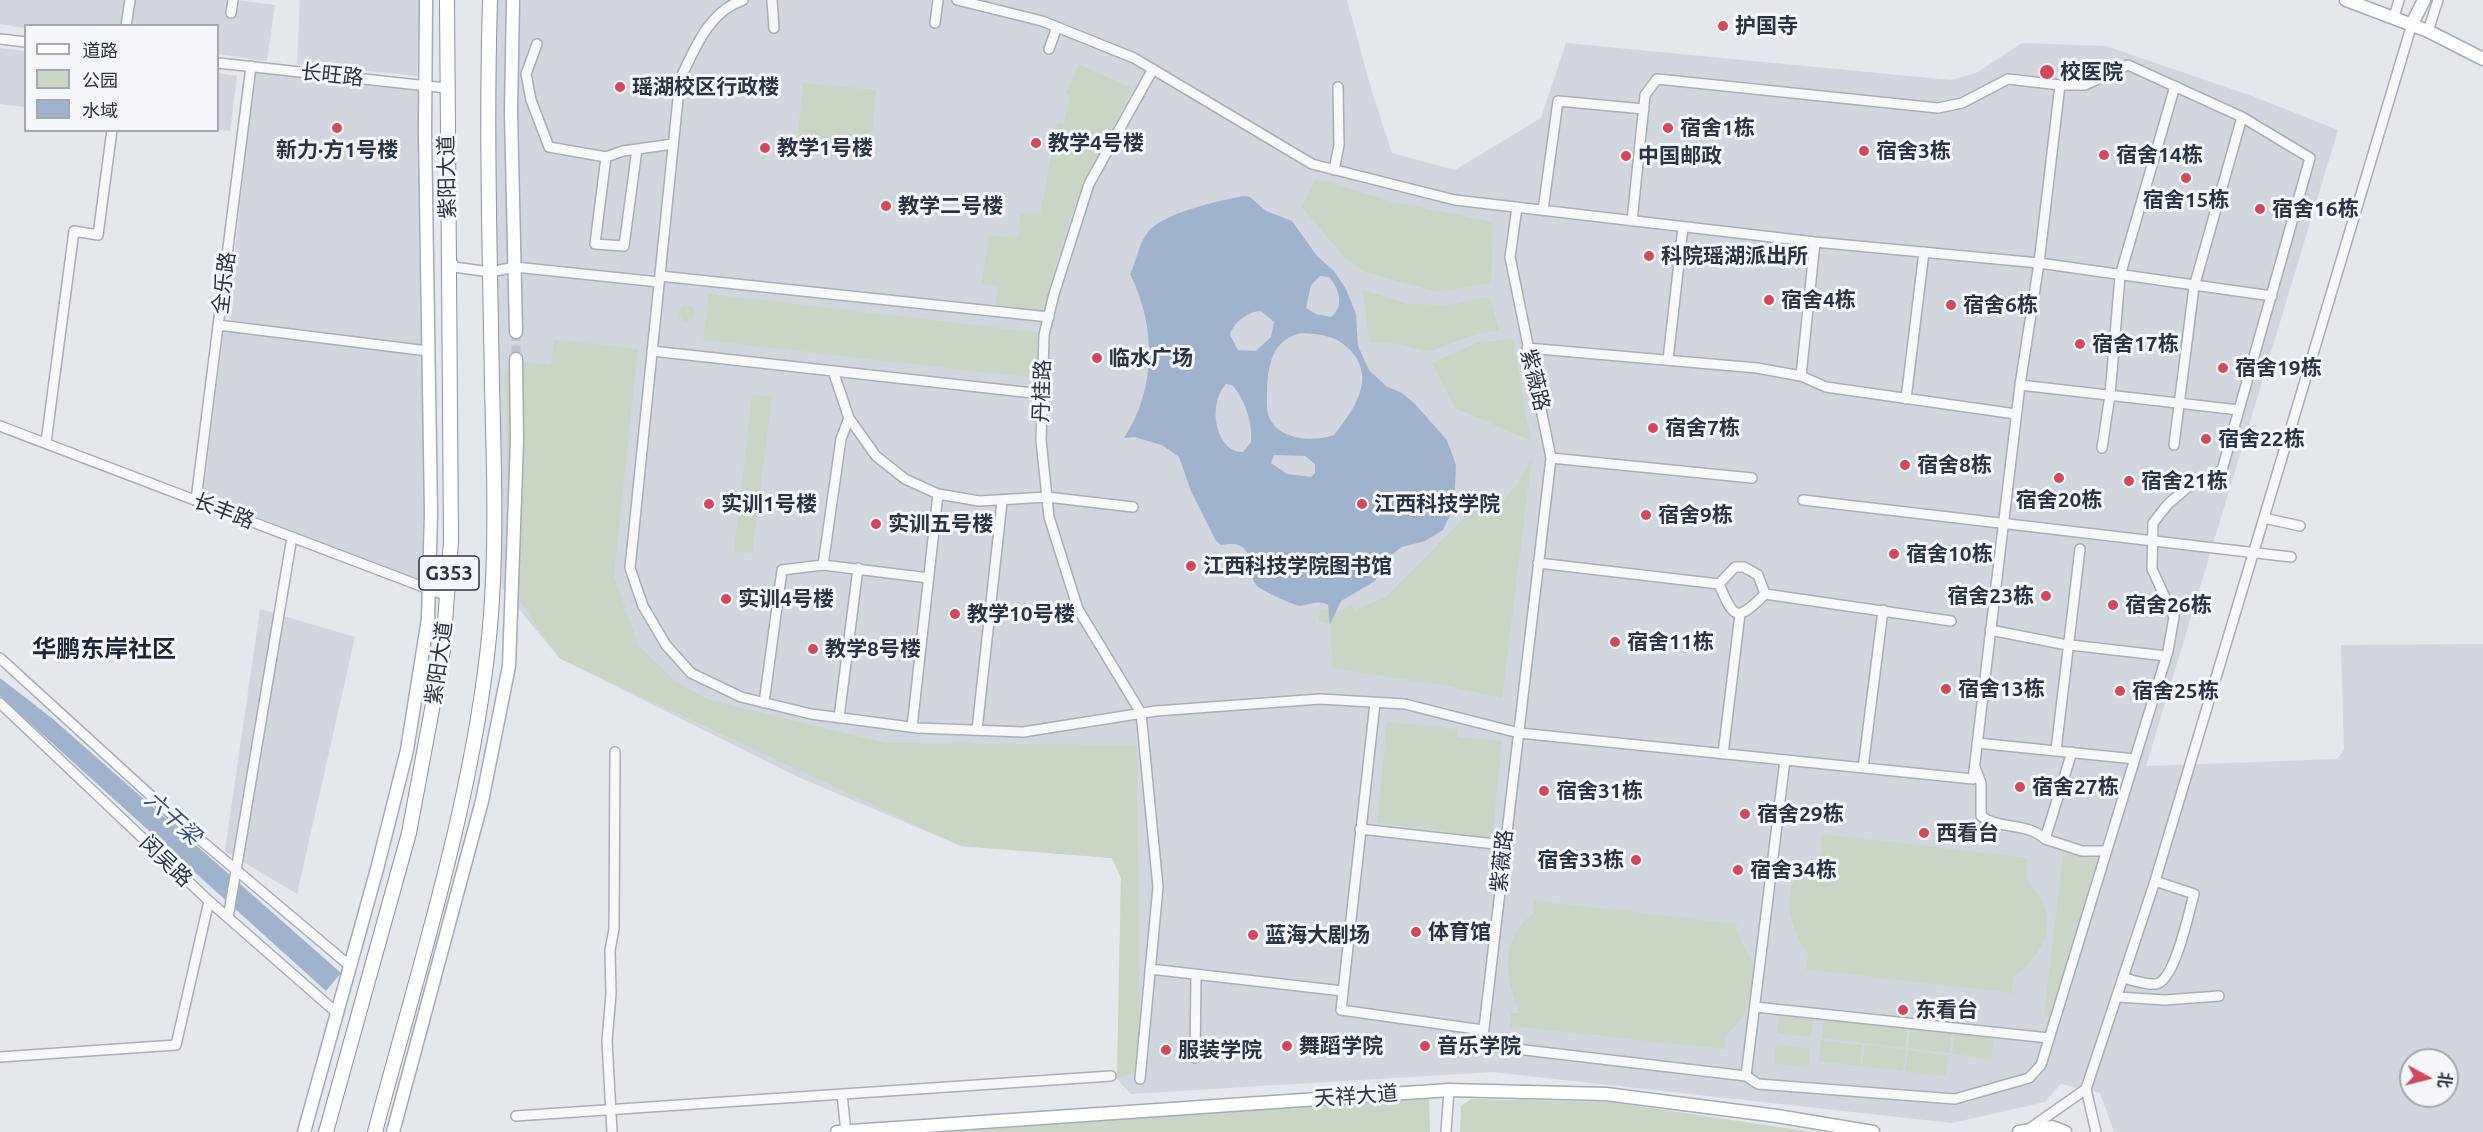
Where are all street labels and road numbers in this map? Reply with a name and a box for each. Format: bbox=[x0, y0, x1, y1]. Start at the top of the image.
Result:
street label: 长旺路 bbox=[299, 59, 365, 91]
street label: 紫阳大道 bbox=[434, 135, 460, 219]
street label: 全乐路 bbox=[208, 250, 240, 316]
street label: 紫薇路 bbox=[1515, 346, 1555, 414]
street label: 丹桂路 bbox=[1028, 359, 1056, 423]
street label: 长丰路 bbox=[190, 488, 258, 534]
road number: G353 bbox=[419, 556, 479, 590]
street label: 紫阳大道 bbox=[421, 620, 457, 706]
street label: 紫薇路 bbox=[1486, 828, 1518, 894]
street label: 闵吴路 bbox=[135, 830, 197, 892]
street label: 天祥大道 bbox=[1313, 1081, 1399, 1111]

